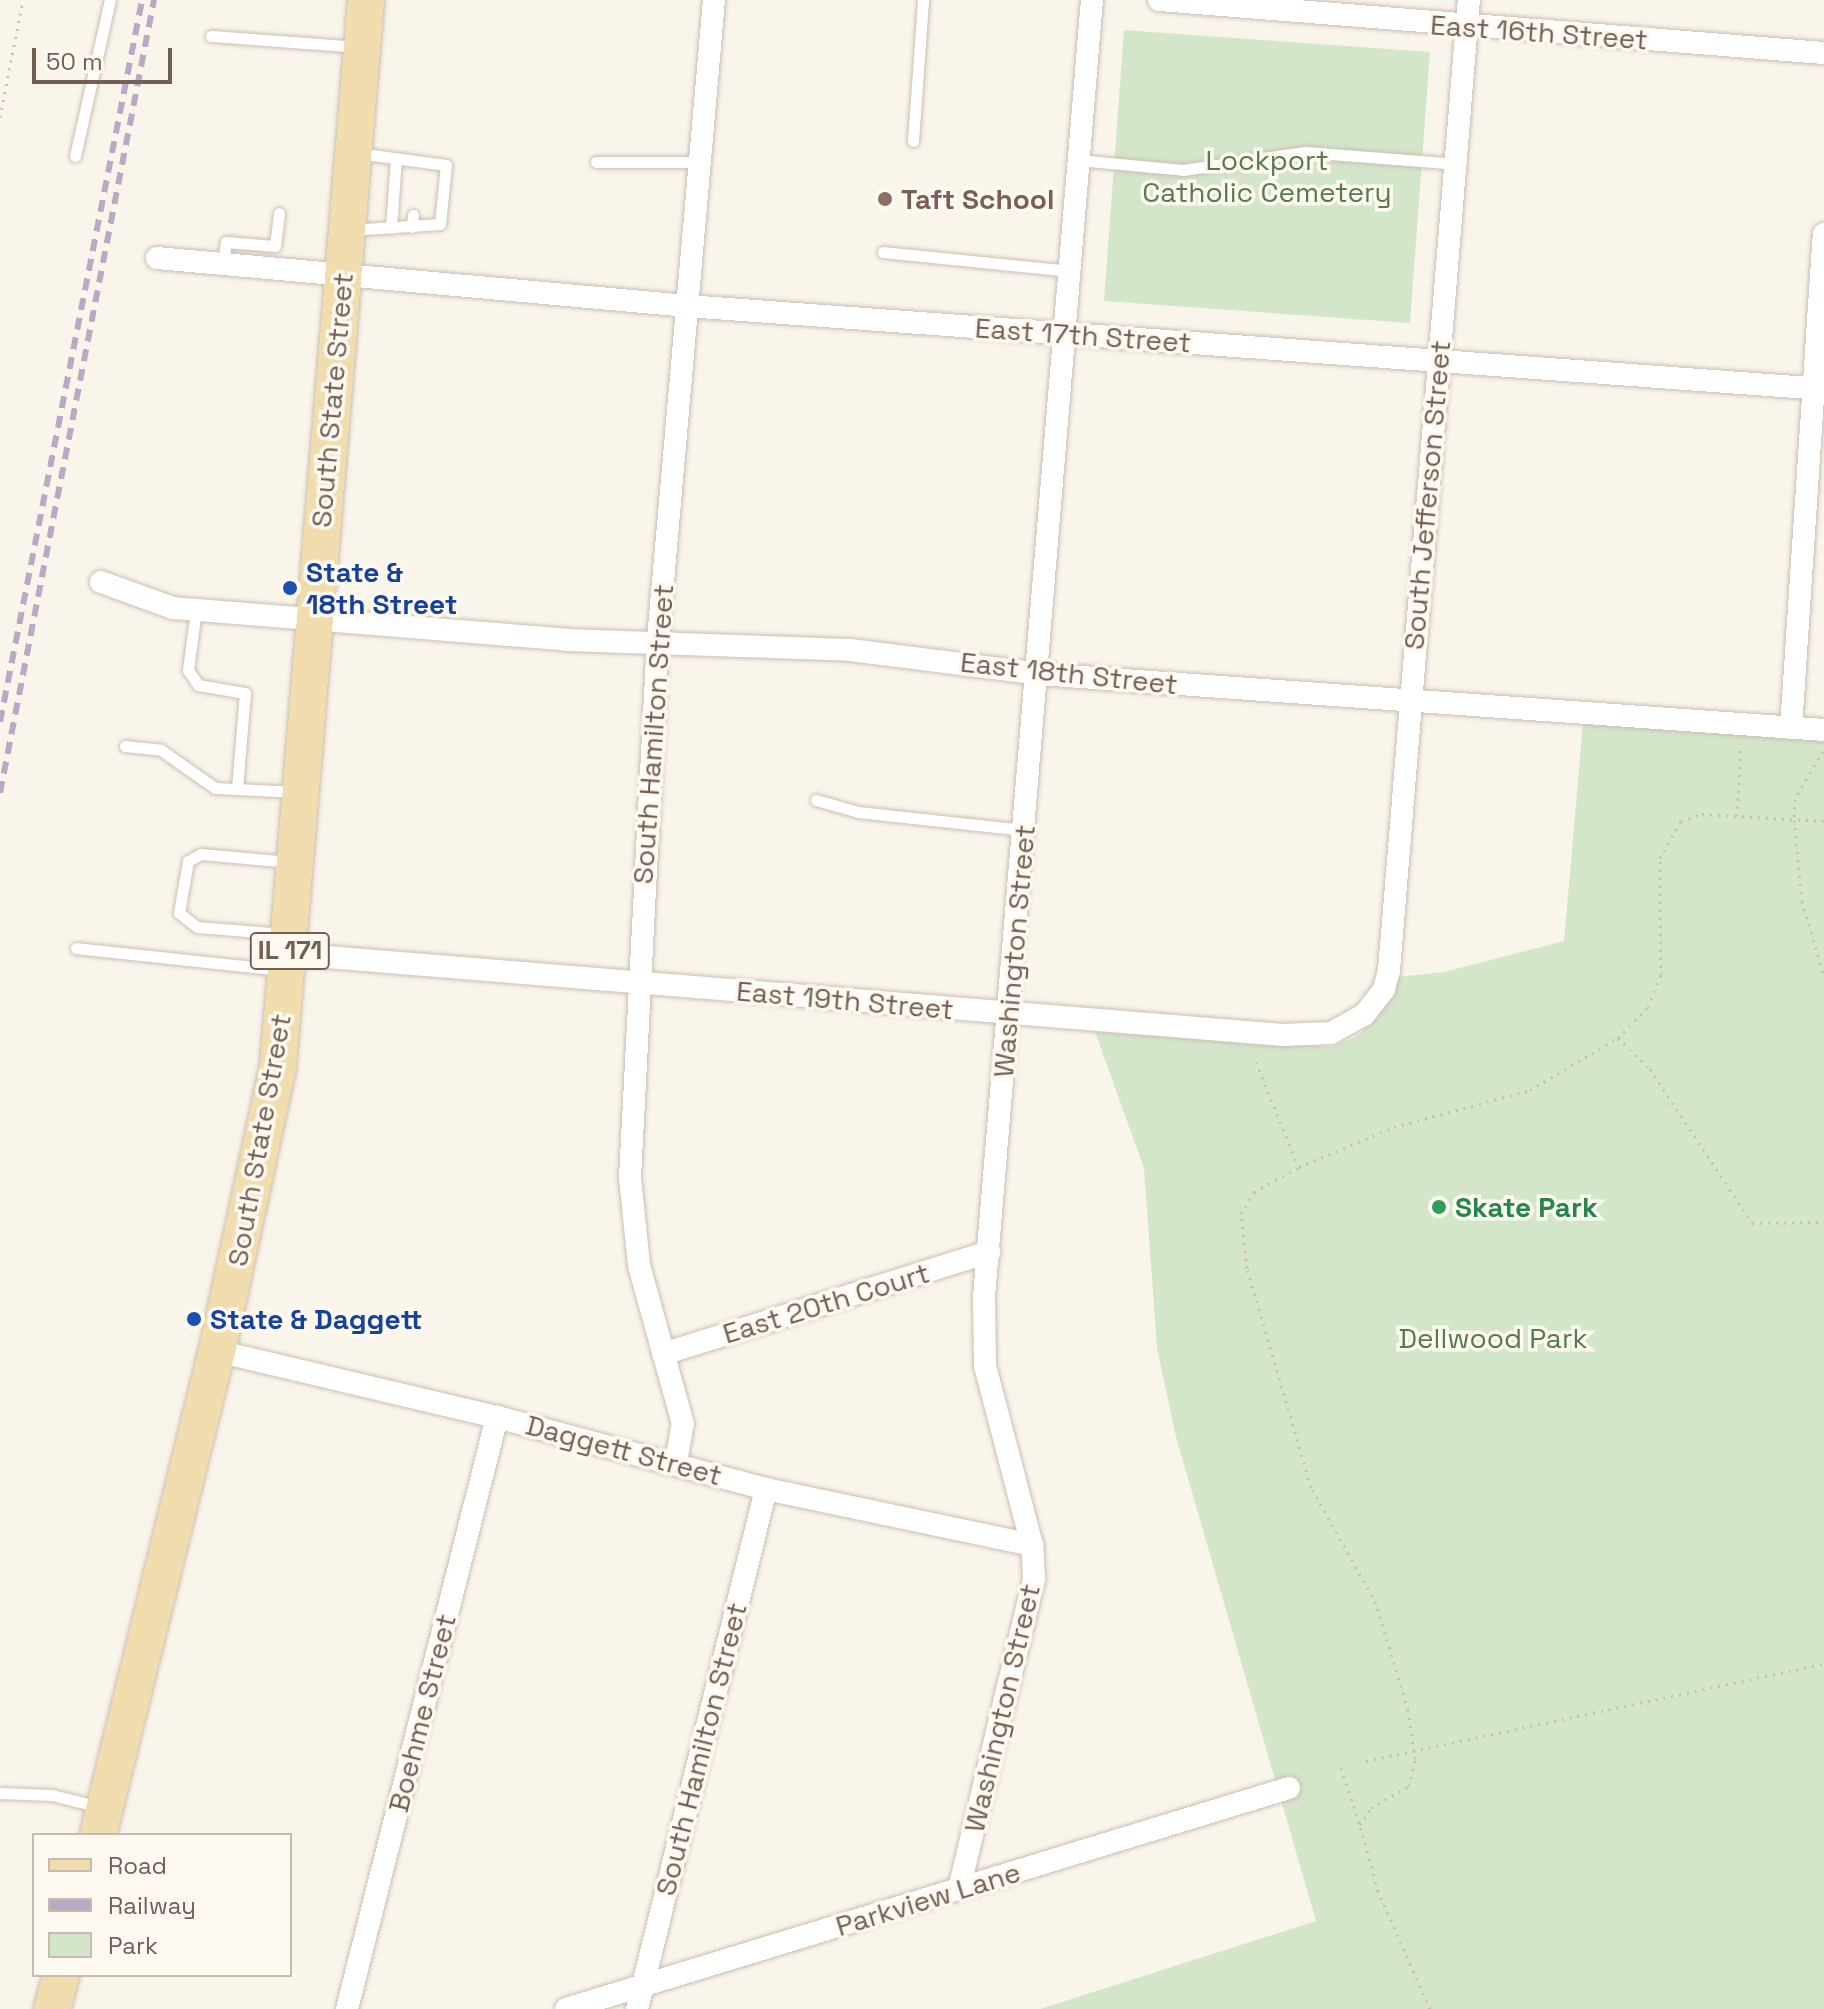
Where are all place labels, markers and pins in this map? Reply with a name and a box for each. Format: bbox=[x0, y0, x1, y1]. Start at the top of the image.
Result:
place label: Taft School bbox=[901, 182, 1054, 216]
marker: Taft School bbox=[876, 190, 894, 208]
place label: State & 18th Street bbox=[306, 555, 458, 621]
marker: State & 18th Street bbox=[281, 579, 299, 597]
place label: Skate Park bbox=[1455, 1190, 1598, 1224]
marker: Skate Park bbox=[1430, 1198, 1448, 1216]
place label: State & Daggett bbox=[210, 1302, 422, 1336]
marker: State & Daggett bbox=[185, 1310, 203, 1328]

